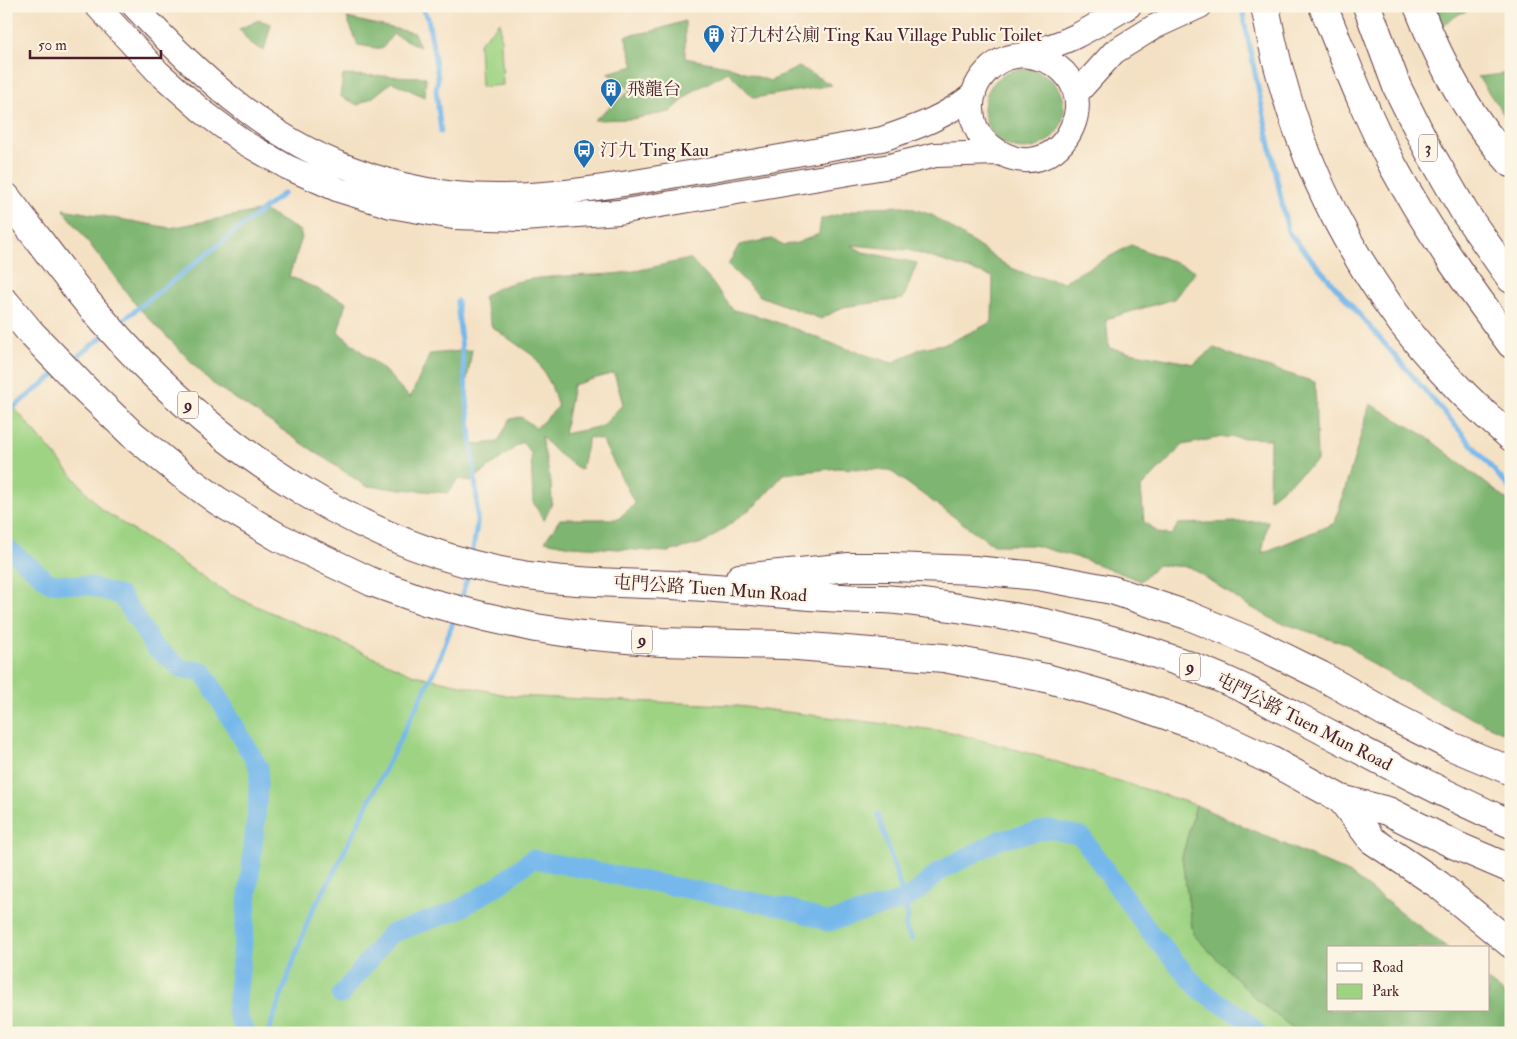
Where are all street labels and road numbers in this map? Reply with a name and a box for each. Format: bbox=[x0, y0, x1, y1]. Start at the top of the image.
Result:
road number: 3 bbox=[1419, 134, 1437, 162]
road number: 9 bbox=[178, 392, 198, 418]
street label: 屯門公路 Tuen Mun Road bbox=[612, 571, 808, 607]
road number: 9 bbox=[632, 626, 652, 654]
road number: 9 bbox=[1180, 654, 1200, 680]
street label: 屯門公路 Tuen Mun Road bbox=[1212, 668, 1396, 776]

